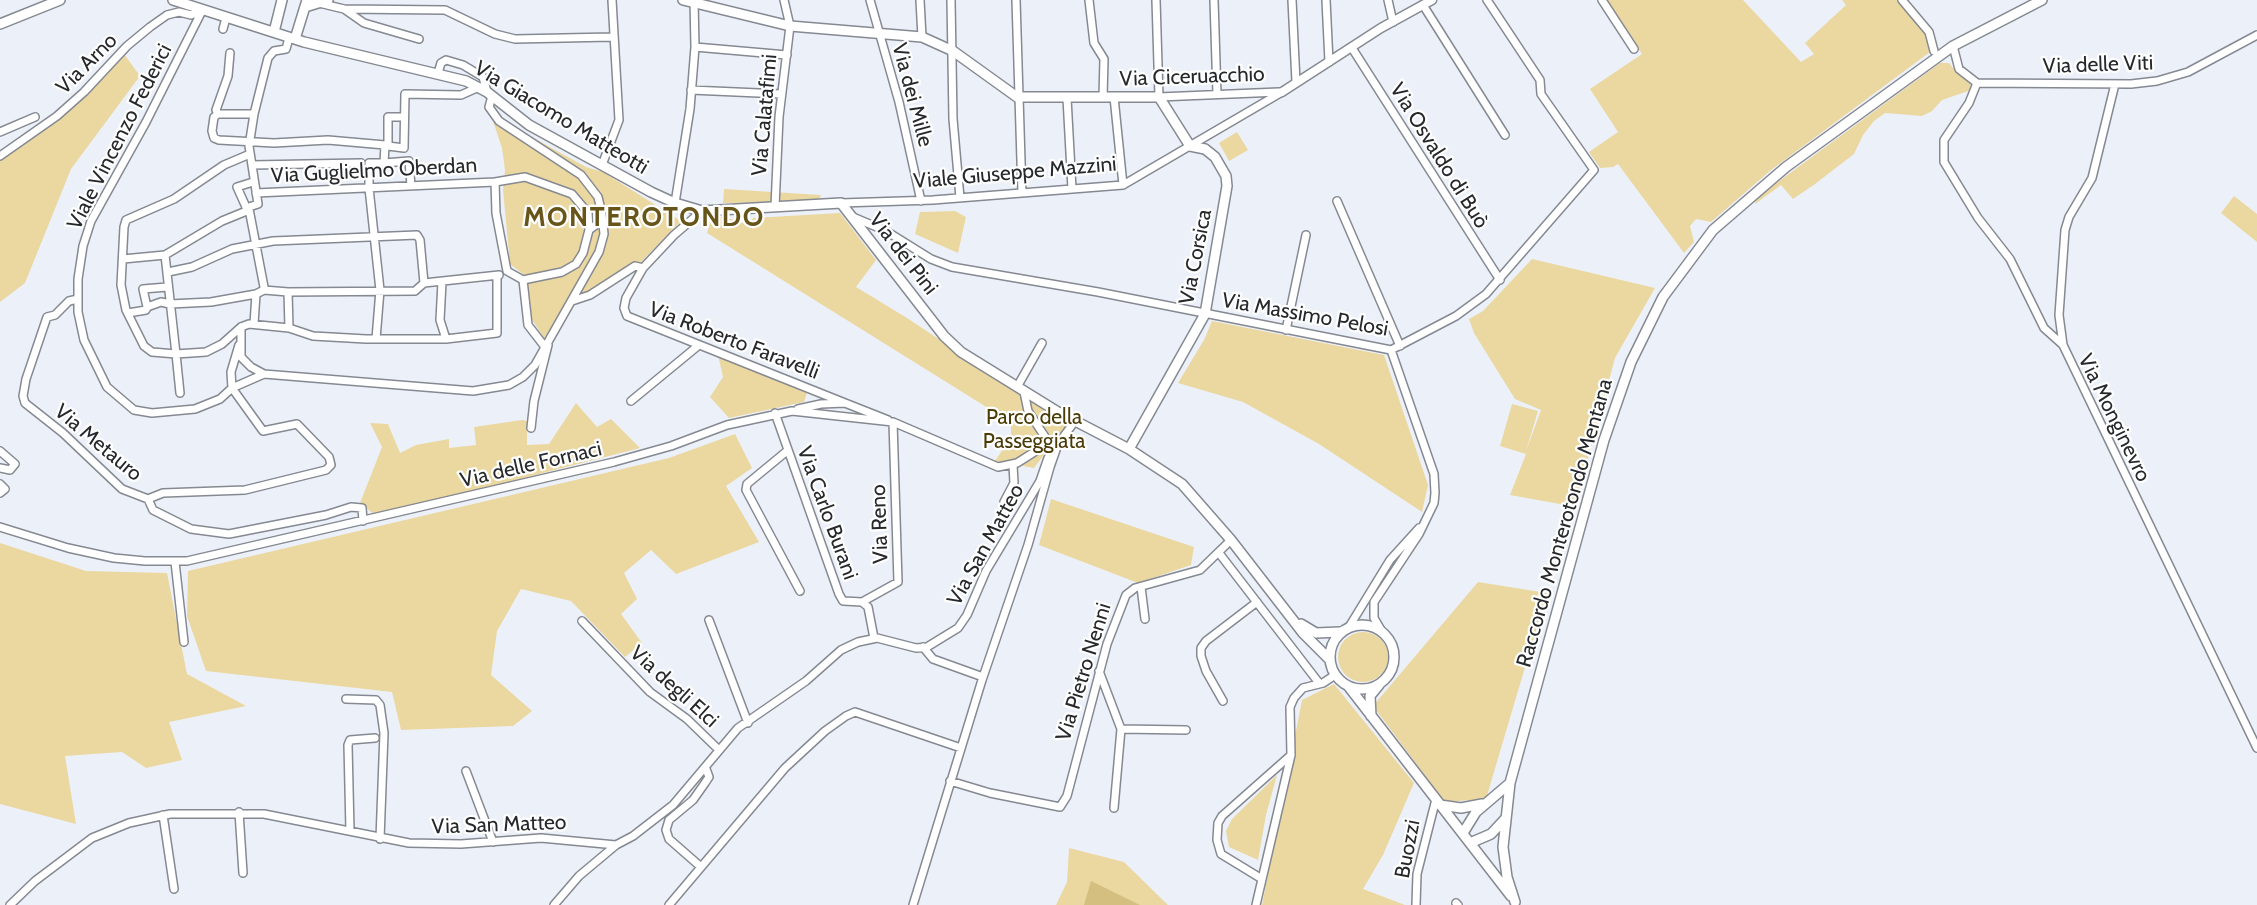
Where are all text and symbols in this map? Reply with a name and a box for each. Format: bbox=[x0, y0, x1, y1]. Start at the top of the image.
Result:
street label: Via Arno bbox=[51, 28, 123, 100]
street label: Viale Vincenzo Federici bbox=[62, 40, 178, 234]
street label: Via dei Mille bbox=[886, 40, 938, 150]
street label: Via delle Viti bbox=[2042, 50, 2154, 80]
street label: Via Calatafimi bbox=[747, 53, 783, 177]
street label: Via Giacomo Matteotti bbox=[469, 56, 653, 180]
street label: Via Ciceruacchio bbox=[1119, 62, 1265, 92]
street label: Via Osvaldo di Buò bbox=[1384, 79, 1494, 233]
street label: Viale Giuseppe Mazzini bbox=[912, 152, 1118, 194]
street label: Via Guglielmo Oberdan bbox=[270, 153, 478, 189]
district label: MONTEROTONDO bbox=[523, 202, 765, 234]
street label: Via Corsica bbox=[1174, 207, 1218, 307]
street label: Via dei Pini bbox=[863, 208, 943, 300]
street label: Via Massimo Pelosi bbox=[1220, 288, 1390, 342]
street label: Via Roberto Faravelli bbox=[645, 297, 823, 385]
street label: Via Monginevro bbox=[2072, 350, 2156, 486]
street label: Raccordo Monterotondo Mentana bbox=[1512, 376, 1618, 670]
street label: Via Metauro bbox=[49, 399, 147, 487]
park label: Parco della Passeggiata bbox=[983, 405, 1085, 455]
street label: Via delle Fornaci bbox=[458, 436, 604, 494]
street label: Via Carlo Burani bbox=[791, 443, 863, 583]
street label: Via San Matteo bbox=[942, 480, 1030, 610]
street label: Via Reno bbox=[866, 484, 894, 564]
street label: Via Pietro Nenni bbox=[1051, 600, 1117, 744]
street label: Via degli Elci bbox=[625, 641, 723, 733]
street label: Via San Matteo bbox=[431, 810, 567, 840]
street label: Buozzi bbox=[1390, 818, 1426, 880]

